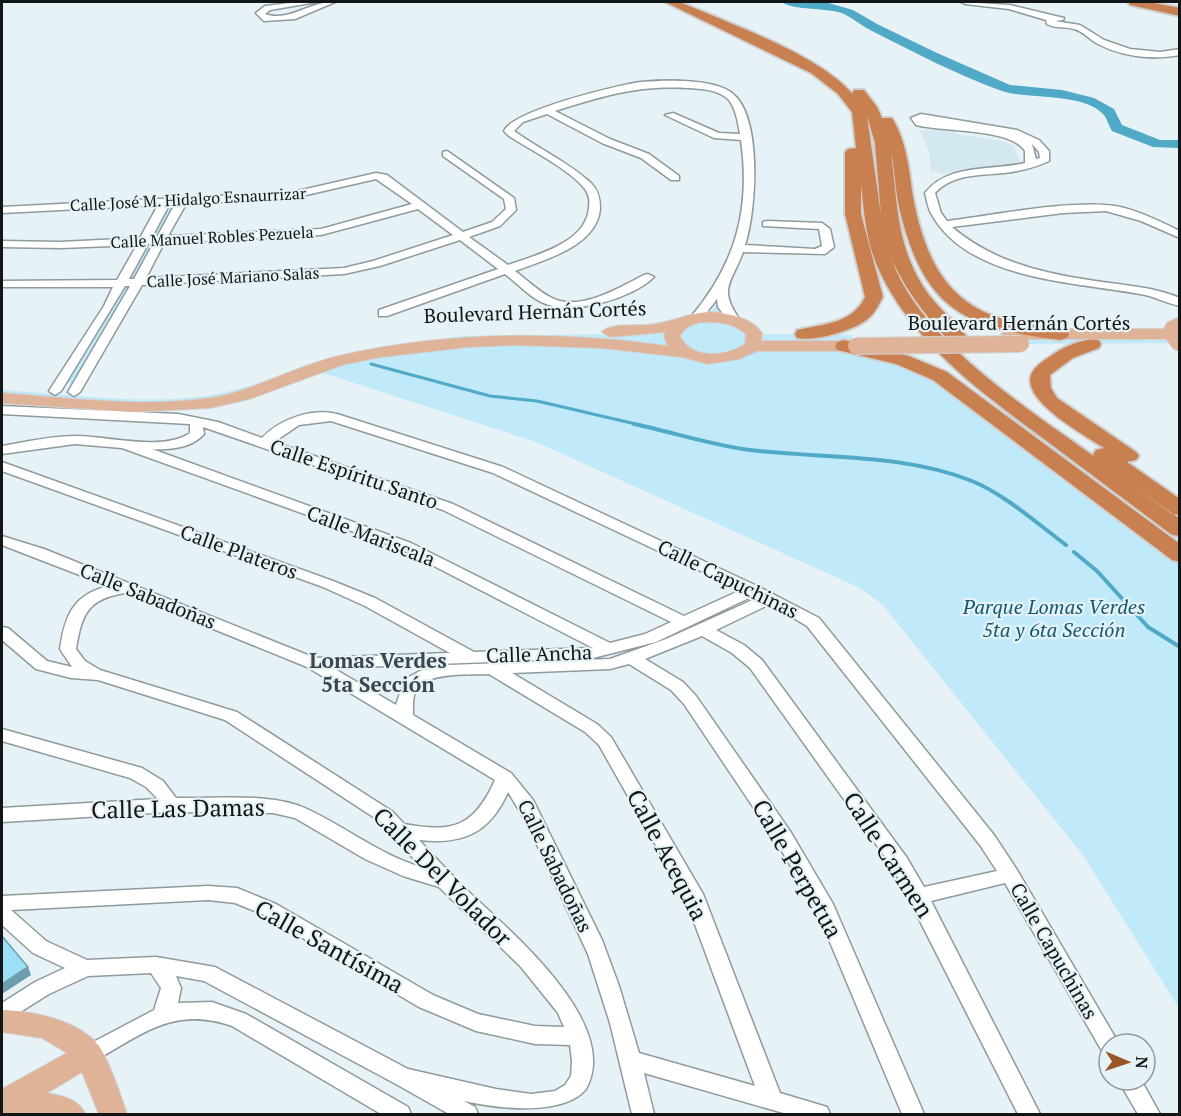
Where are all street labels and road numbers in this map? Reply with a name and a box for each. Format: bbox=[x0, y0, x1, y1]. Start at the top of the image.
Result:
street label: Calle José M. Hidalgo Esnaurrizar bbox=[69, 182, 307, 216]
street label: Calle Manuel Robles Pezuela bbox=[110, 221, 314, 253]
street label: Calle José Mariano Salas bbox=[146, 261, 320, 293]
street label: Boulevard Hernán Cortés bbox=[423, 294, 647, 329]
street label: Boulevard Hernán Cortés bbox=[908, 309, 1130, 336]
street label: Calle Espíritu Santo bbox=[266, 432, 442, 515]
street label: Calle Mariscala bbox=[303, 499, 439, 572]
street label: Calle Plateros bbox=[177, 518, 302, 585]
street label: Calle Capuchinas bbox=[653, 533, 803, 624]
street label: Calle Sabadoñas bbox=[76, 556, 220, 635]
street label: Calle Ancha bbox=[485, 638, 593, 669]
street label: Calle Acequia bbox=[620, 783, 716, 926]
street label: Calle Carmen bbox=[836, 785, 941, 923]
street label: Calle Las Damas bbox=[91, 790, 265, 826]
street label: Calle Perpetua bbox=[745, 793, 851, 944]
street label: Calle Sabadoñas bbox=[512, 795, 599, 937]
street label: Calle Del Volador bbox=[366, 800, 520, 953]
street label: Calle Capuchinas bbox=[1004, 878, 1104, 1024]
street label: Calle Santísima bbox=[249, 892, 410, 1000]

